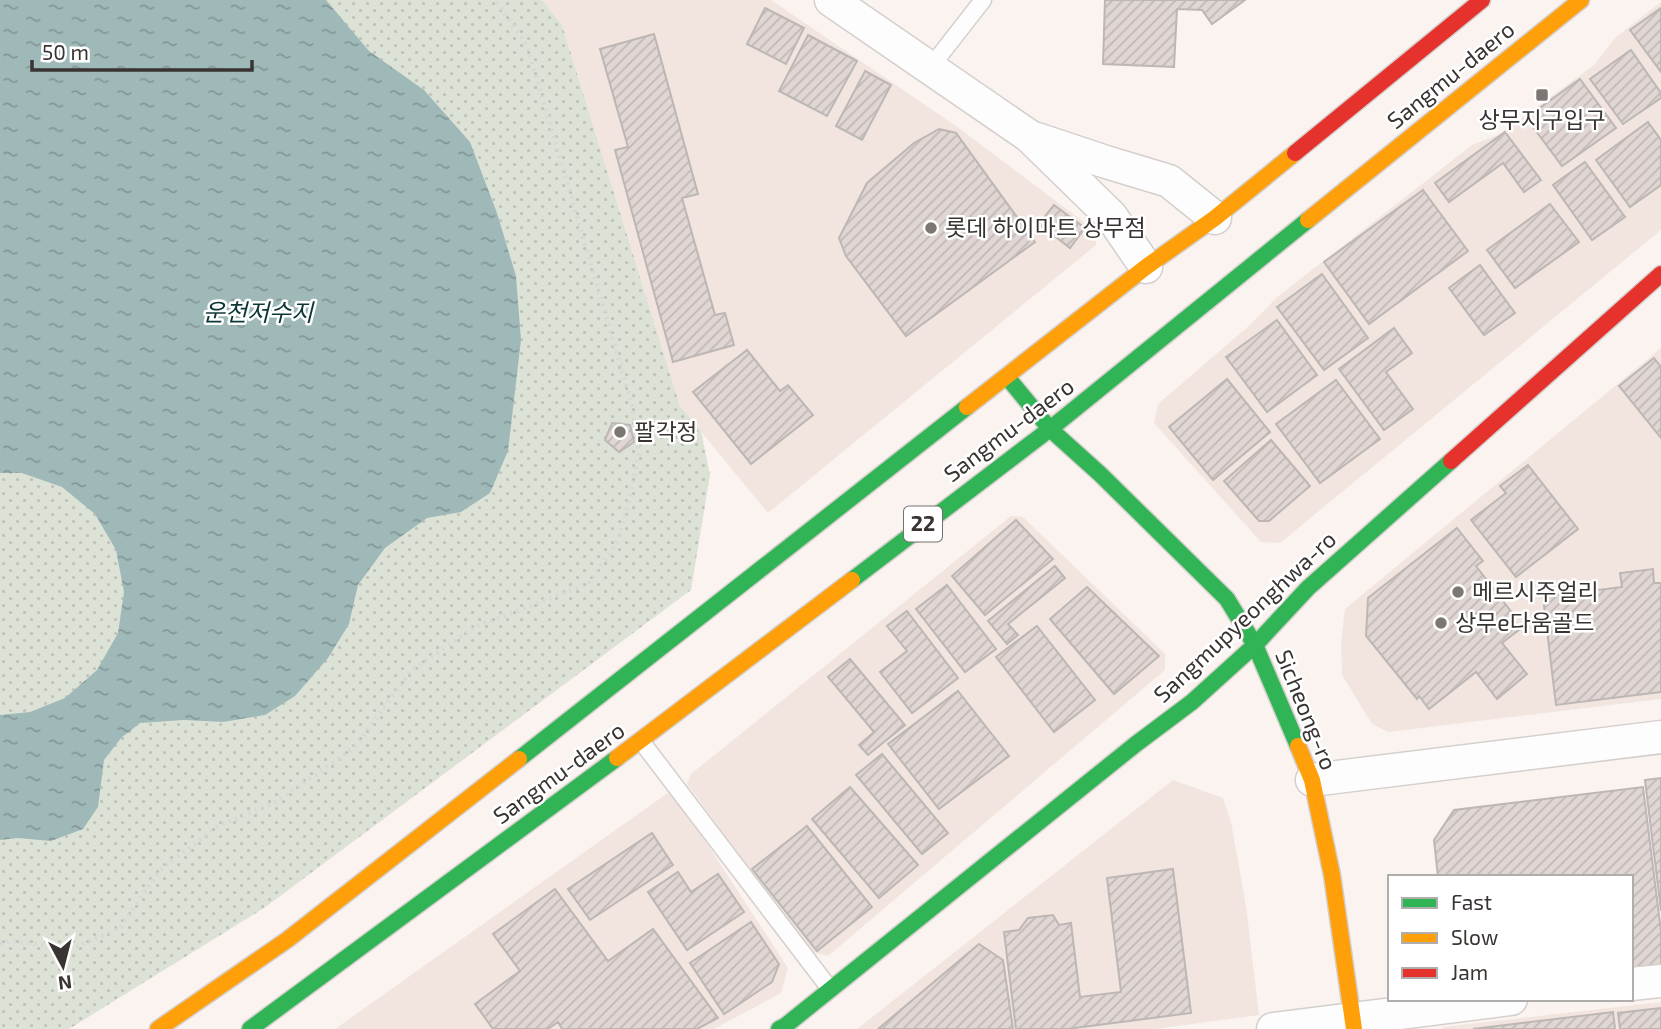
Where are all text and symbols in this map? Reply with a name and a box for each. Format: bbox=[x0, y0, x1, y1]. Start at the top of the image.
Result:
street label: Sangmu-daero bbox=[1381, 14, 1520, 134]
scale bar bbox=[32, 28, 252, 72]
text: 50 m bbox=[42, 39, 89, 64]
marker: 상무지구입구 bbox=[1534, 87, 1550, 103]
place label: 상무지구입구 bbox=[1479, 105, 1605, 133]
place label: 롯데 하이마트 상무점 bbox=[945, 213, 1146, 241]
marker: 롯데 하이마트 상무점 bbox=[923, 220, 939, 236]
water label: 운천저수지 bbox=[203, 297, 315, 326]
street label: Sangmu-daero bbox=[938, 371, 1079, 487]
place label: 팔각정 bbox=[634, 417, 697, 445]
marker: 팔각정 bbox=[612, 424, 628, 440]
road number: 22 bbox=[904, 506, 942, 542]
street label: Sangmupyeonghwa-ro bbox=[1147, 525, 1341, 708]
place label: 메르시주얼리 bbox=[1472, 577, 1599, 605]
marker: 메르시주얼리 bbox=[1450, 584, 1466, 600]
place label: 상무e다움골드 bbox=[1455, 608, 1594, 636]
marker: 상무e다움골드 bbox=[1433, 615, 1449, 631]
street label: Sicheong-ro bbox=[1270, 645, 1344, 774]
street label: Sangmu-daero bbox=[487, 715, 630, 829]
legend bbox=[1388, 875, 1633, 1001]
text: Fast bbox=[1451, 889, 1492, 914]
text: Slow bbox=[1451, 924, 1498, 949]
north arrow bbox=[28, 931, 98, 1001]
text: Jam bbox=[1451, 959, 1488, 984]
text: N bbox=[57, 971, 73, 996]

